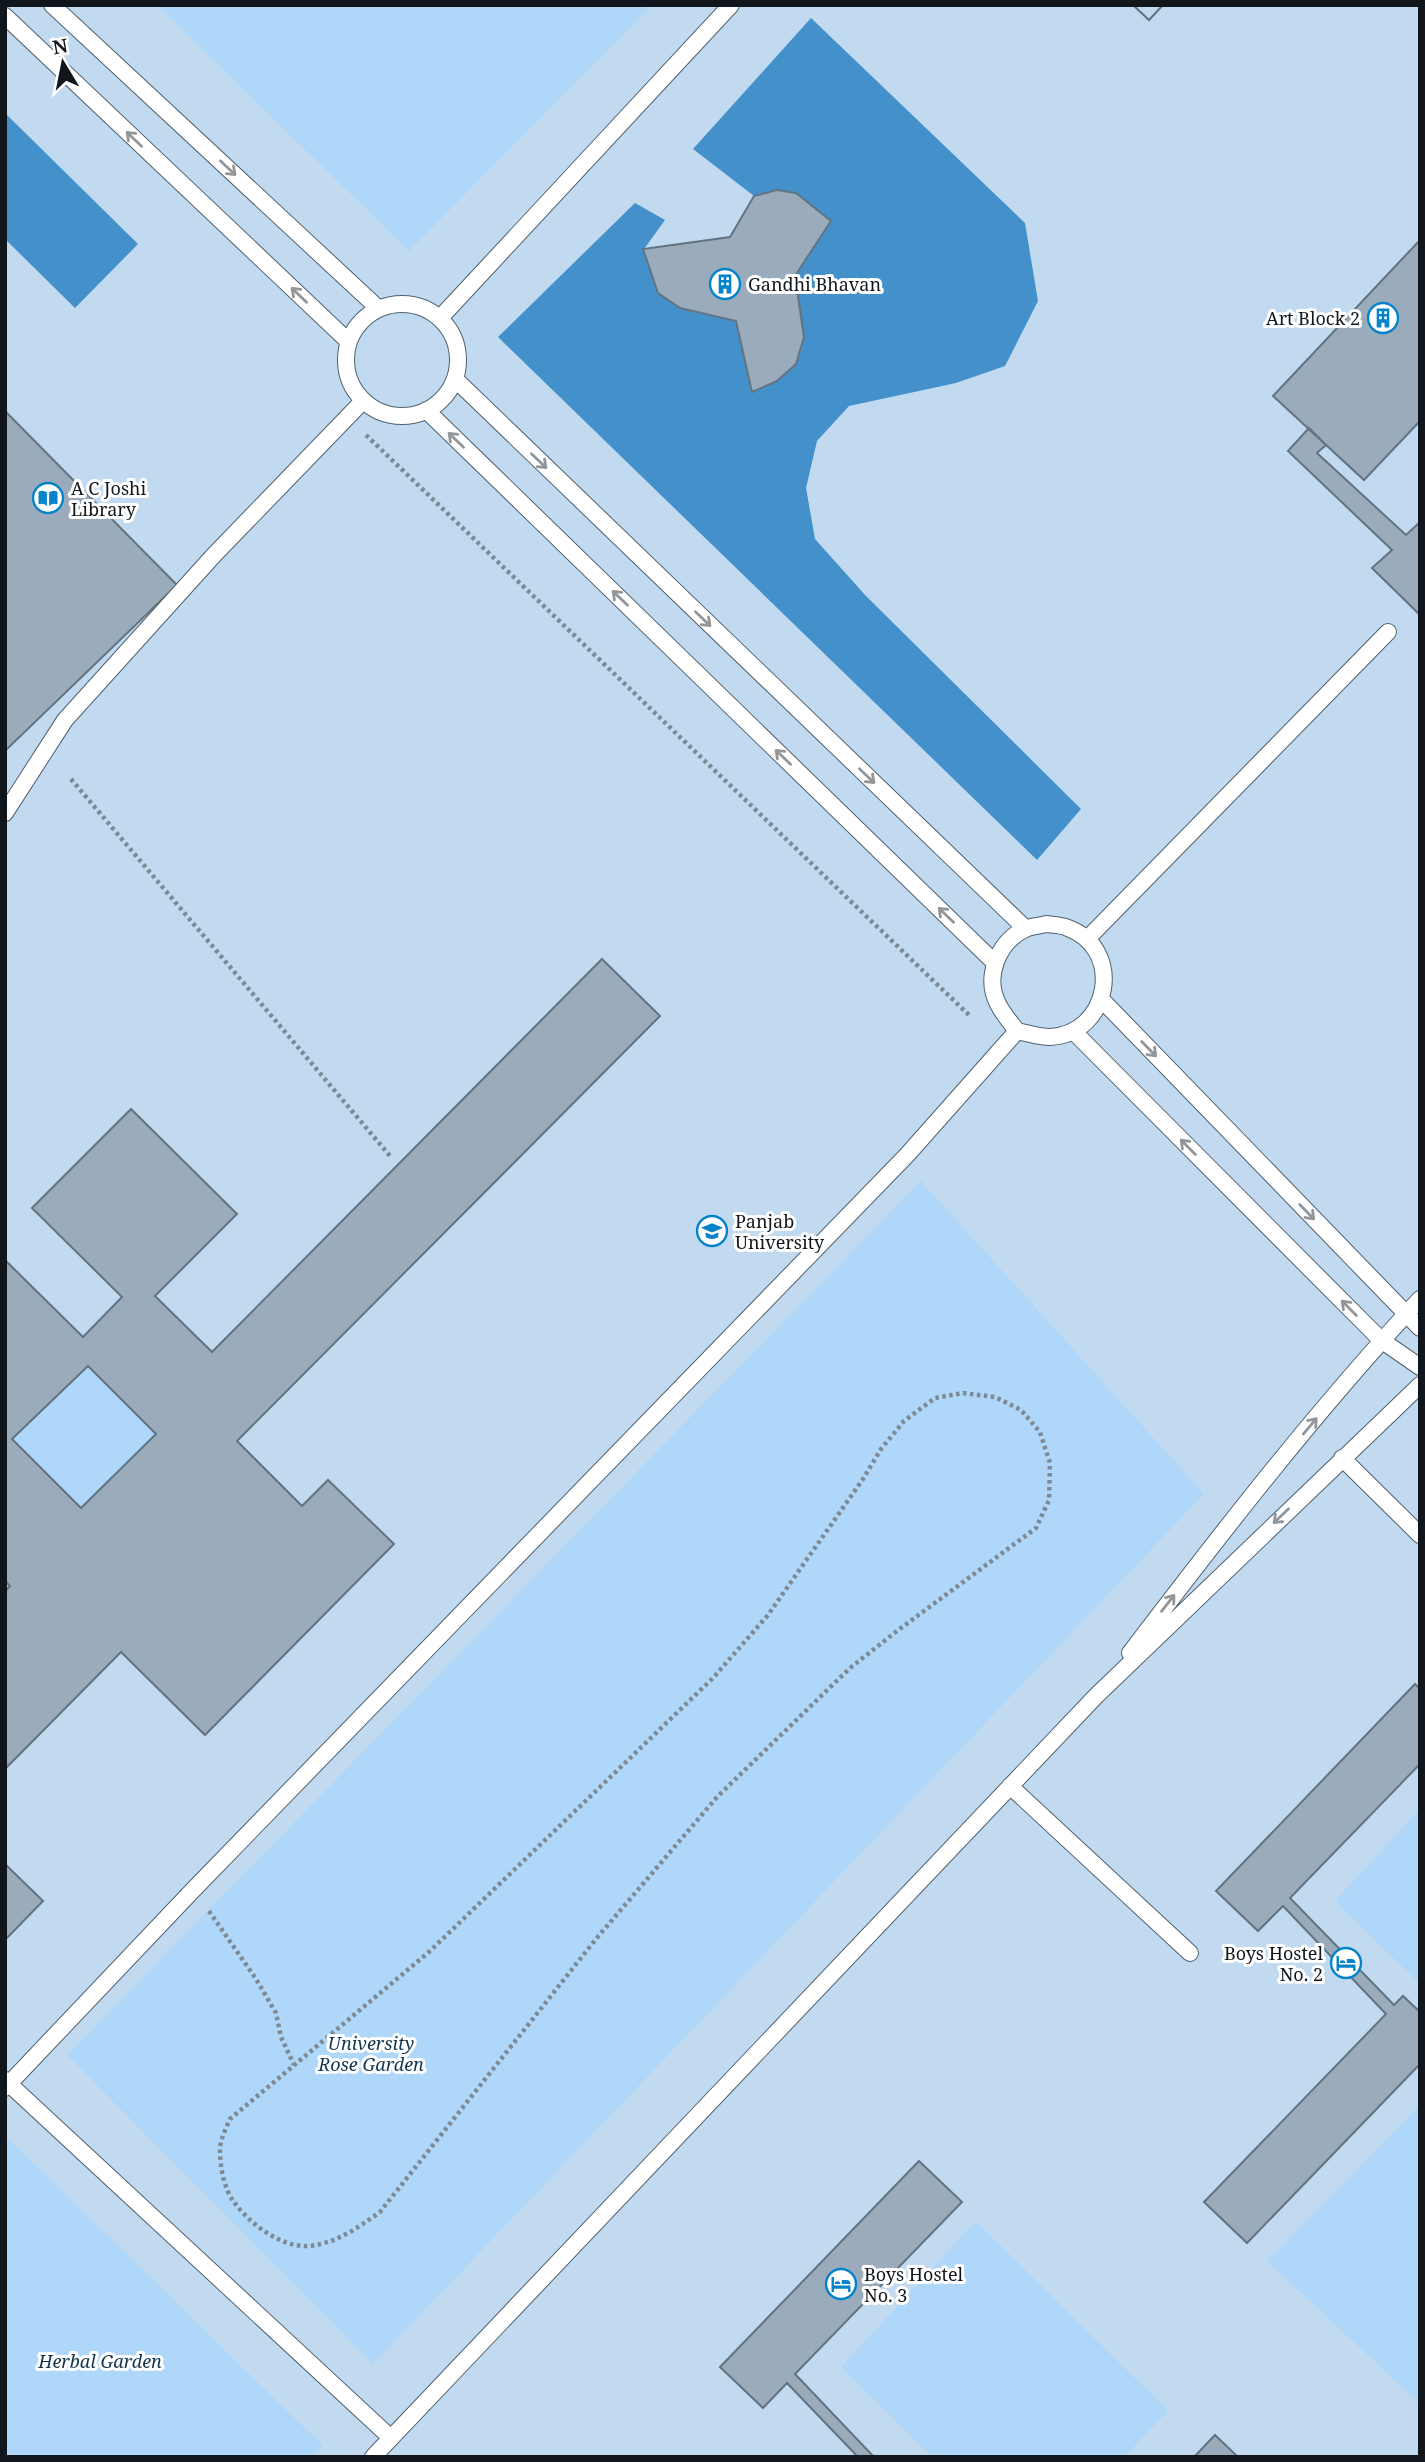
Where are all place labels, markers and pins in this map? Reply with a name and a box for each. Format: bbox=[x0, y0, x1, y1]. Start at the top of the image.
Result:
building icon: Gandhi Bhavan bbox=[708, 267, 742, 301]
place label: Gandhi Bhavan bbox=[748, 272, 881, 296]
building icon: Art Block 2 bbox=[1366, 301, 1400, 335]
place label: Art Block 2 bbox=[1266, 306, 1360, 330]
place label: A C Joshi Library bbox=[71, 476, 146, 521]
library icon: A C Joshi Library bbox=[31, 481, 65, 515]
place label: Panjab University bbox=[735, 1209, 825, 1254]
school or university icon: Panjab University bbox=[695, 1214, 729, 1248]
place label: Boys Hostel No. 2 bbox=[1224, 1941, 1323, 1986]
hotel icon: Boys Hostel No. 2 bbox=[1329, 1946, 1363, 1980]
place label: Boys Hostel No. 3 bbox=[864, 2262, 964, 2307]
hotel icon: Boys Hostel No. 3 bbox=[824, 2267, 858, 2301]

